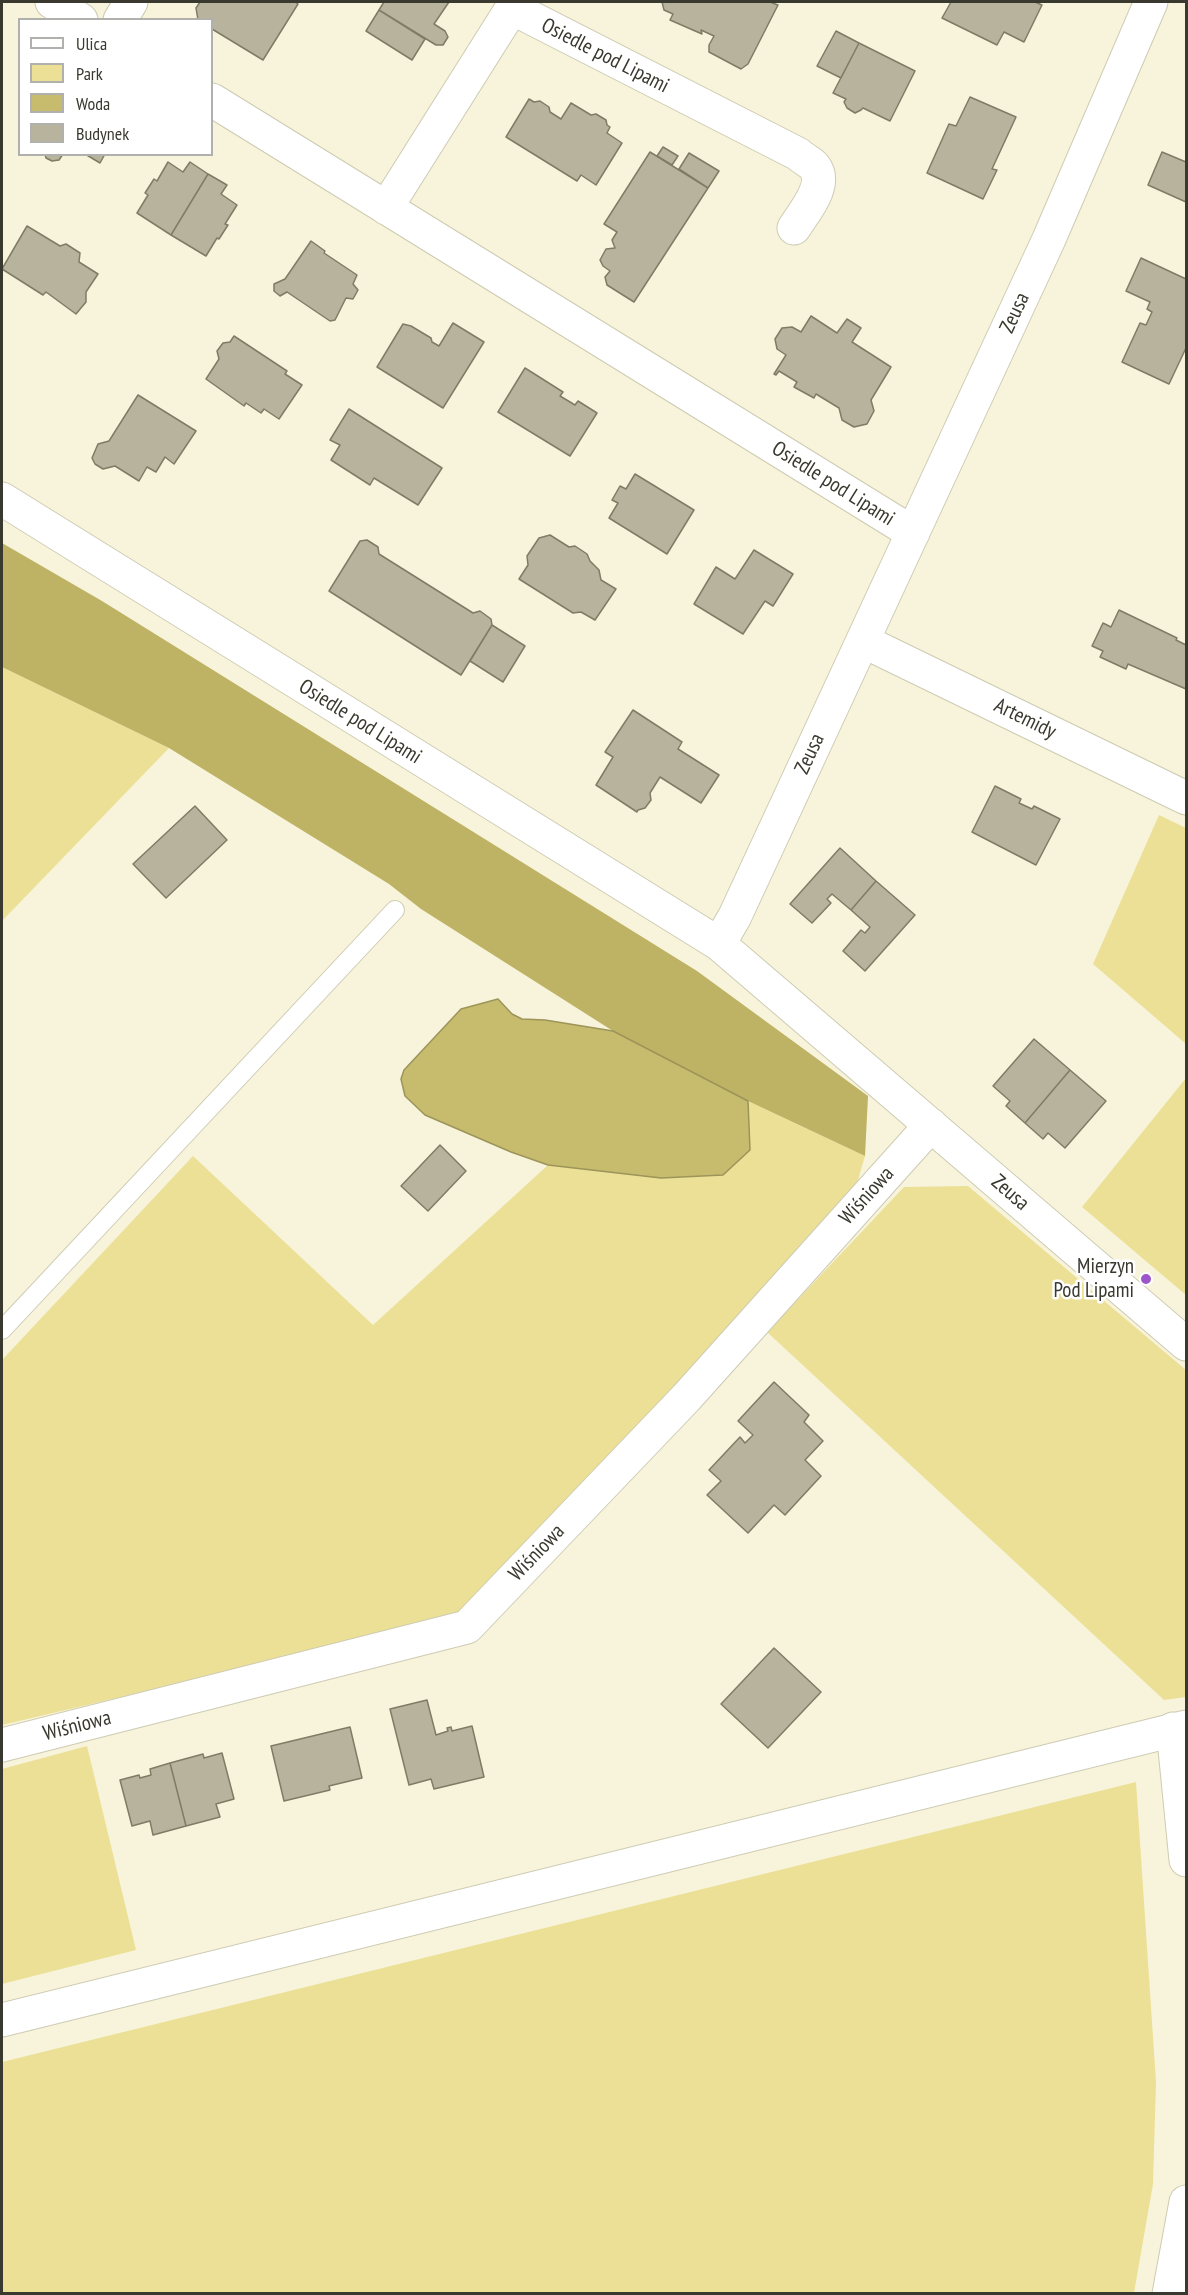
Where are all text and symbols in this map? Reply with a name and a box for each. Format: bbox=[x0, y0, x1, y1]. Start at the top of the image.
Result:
street label: Osiedle pod Lipami bbox=[537, 13, 673, 99]
legend bbox=[18, 18, 213, 156]
text: Ulica bbox=[76, 32, 107, 55]
text: Park bbox=[76, 62, 103, 85]
text: Woda bbox=[76, 92, 110, 115]
text: Budynek bbox=[76, 122, 129, 145]
street label: Zeusa bbox=[995, 289, 1035, 337]
street label: Osiedle pod Lipami bbox=[767, 436, 899, 532]
street label: Osiedle pod Lipami bbox=[294, 674, 426, 770]
street label: Artemidy bbox=[990, 693, 1060, 745]
street label: Zeusa bbox=[790, 730, 830, 778]
street label: Wiśniowa bbox=[834, 1162, 900, 1230]
street label: Zeusa bbox=[986, 1170, 1034, 1216]
place label: Mierzyn Pod Lipami bbox=[1053, 1254, 1134, 1304]
marker: Mierzyn Pod Lipami bbox=[1139, 1272, 1153, 1286]
street label: Wiśniowa bbox=[504, 1519, 570, 1587]
street label: Wiśniowa bbox=[40, 1705, 114, 1747]

